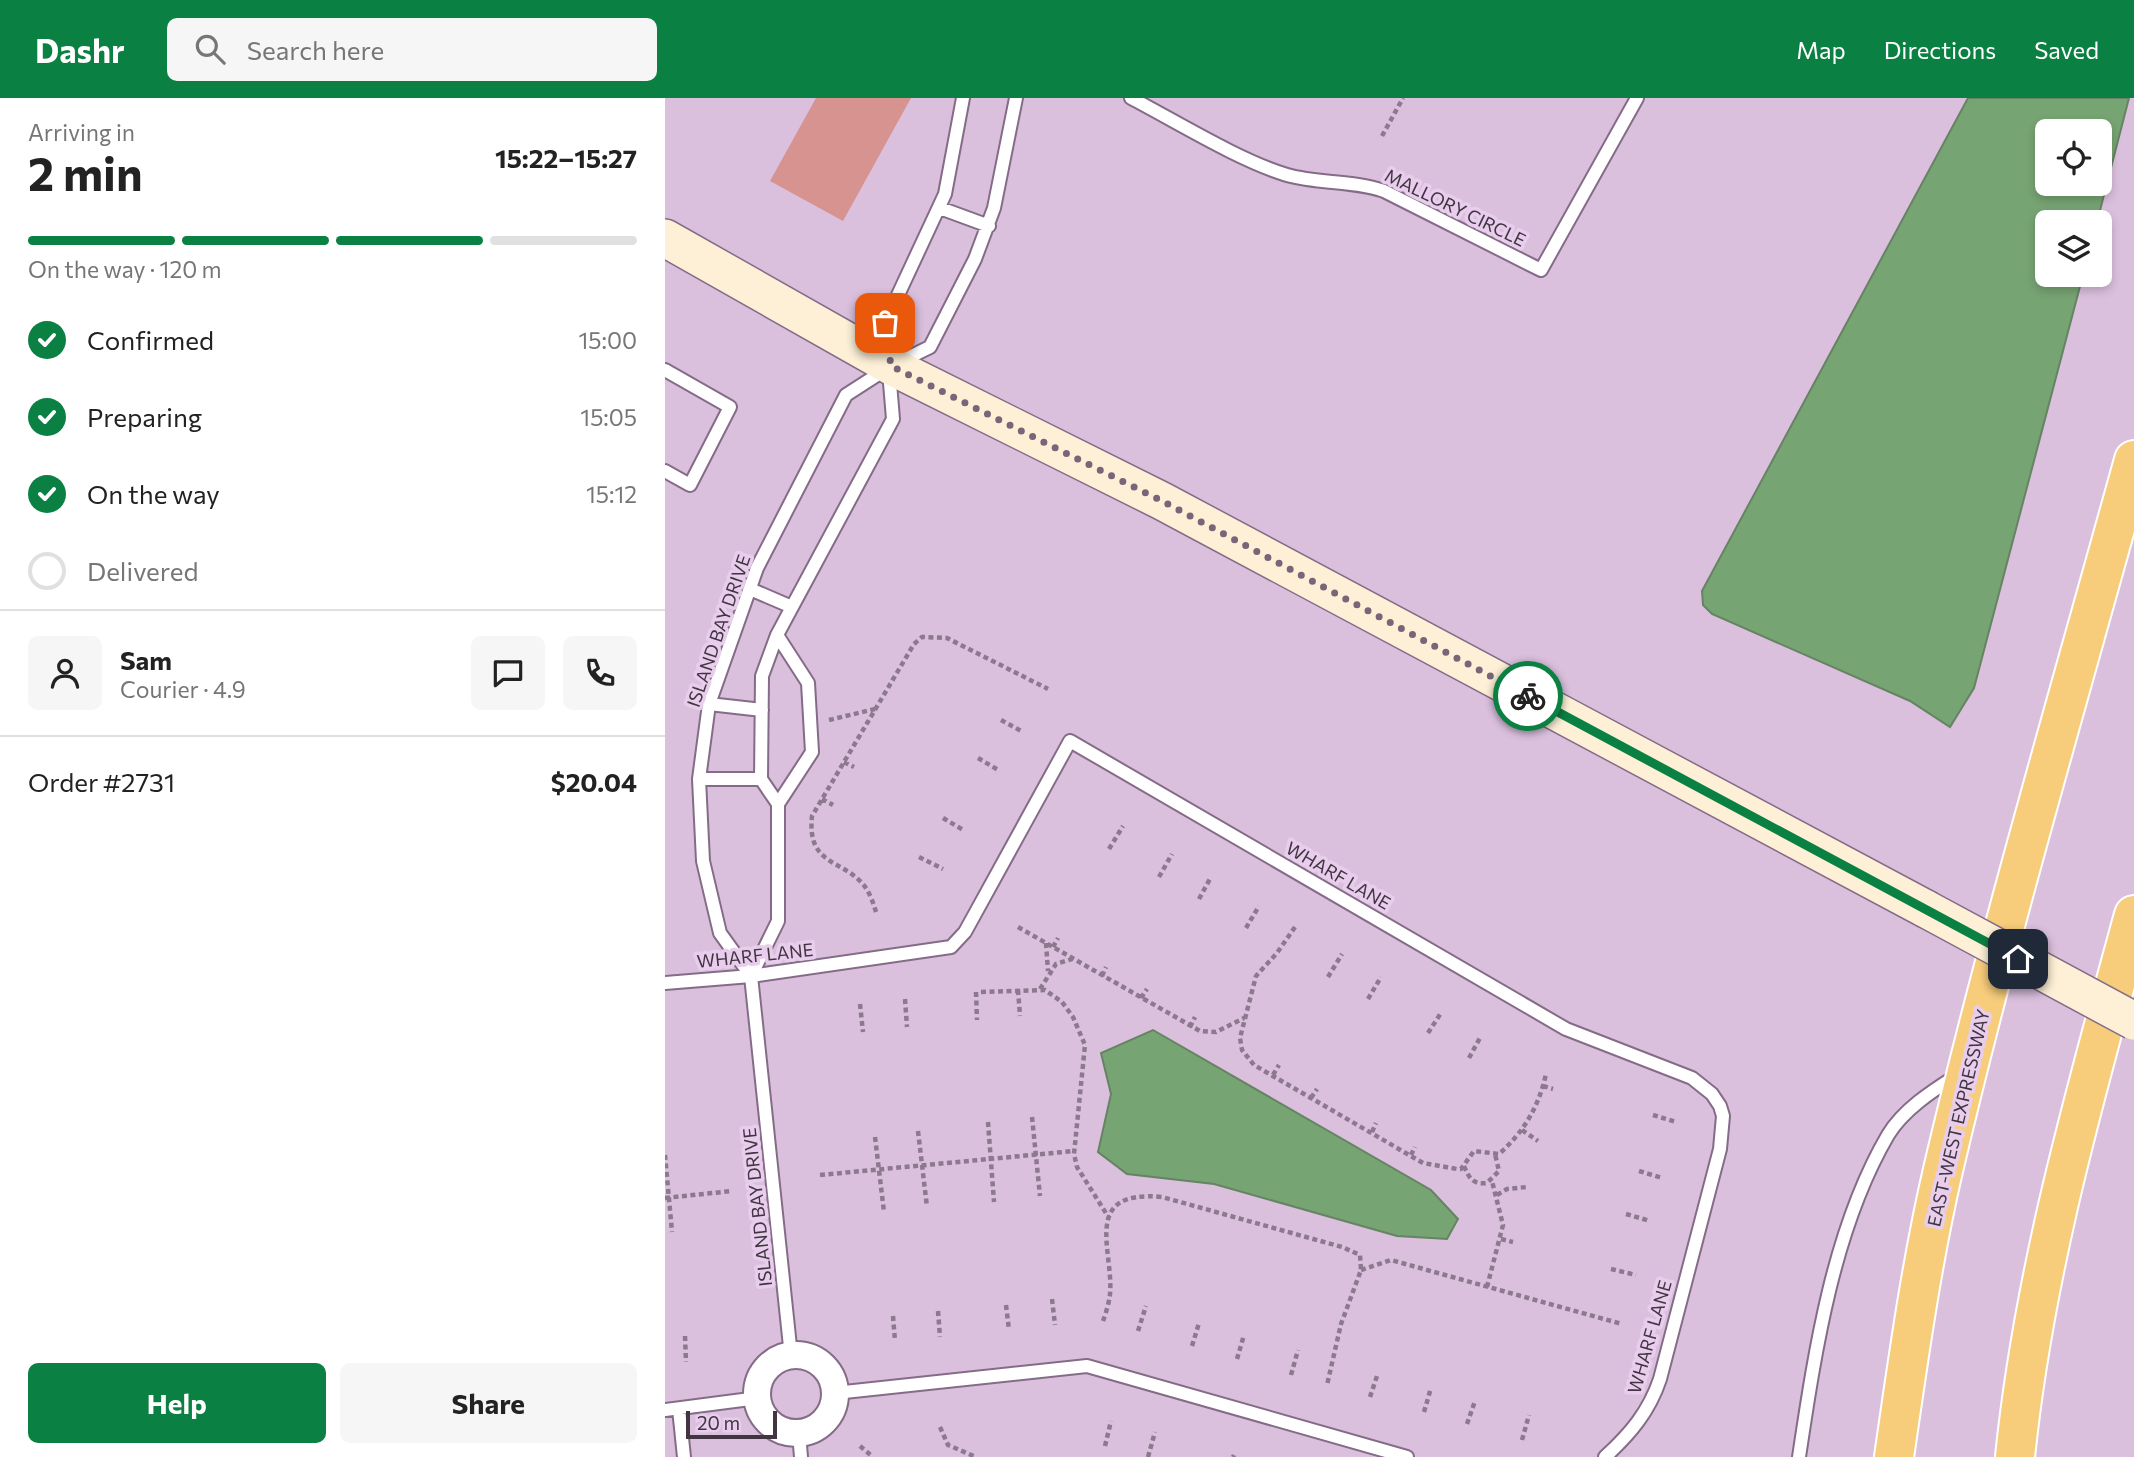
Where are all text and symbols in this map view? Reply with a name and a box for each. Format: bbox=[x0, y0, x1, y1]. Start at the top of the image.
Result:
search box bbox=[167, 18, 657, 81]
text: Dashr bbox=[35, 29, 125, 70]
icon: search bbox=[191, 30, 229, 68]
text: Search here bbox=[247, 34, 384, 65]
text: Map bbox=[1796, 35, 1846, 64]
text: Directions bbox=[1884, 35, 1996, 64]
text: Saved bbox=[2034, 35, 2099, 64]
text: Arriving in bbox=[28, 118, 135, 146]
map controls bbox=[2035, 119, 2112, 287]
button: locate bbox=[2035, 119, 2112, 196]
text: 15:22–15:27 bbox=[495, 142, 637, 173]
text: 2 min bbox=[28, 144, 143, 200]
street label: MALLORY CIRCLE bbox=[1381, 163, 1529, 251]
button: layers bbox=[2035, 210, 2112, 287]
text: On the way · 120 m bbox=[28, 255, 222, 283]
pin bbox=[855, 293, 915, 353]
icon: bag bbox=[866, 304, 904, 342]
icon: check bbox=[28, 321, 66, 359]
text: Confirmed bbox=[87, 324, 214, 355]
text: 15:00 bbox=[579, 326, 637, 354]
icon: check bbox=[28, 398, 66, 436]
text: Preparing bbox=[87, 401, 202, 432]
text: 15:05 bbox=[580, 403, 637, 431]
icon: check bbox=[28, 475, 66, 513]
text: On the way bbox=[87, 478, 220, 509]
text: 15:12 bbox=[586, 480, 637, 508]
street label: ISLAND BAY DRIVE bbox=[682, 552, 754, 710]
text: Delivered bbox=[87, 555, 198, 586]
button: person bbox=[28, 636, 102, 710]
button: chat bbox=[471, 636, 545, 710]
button: phone bbox=[563, 636, 637, 710]
text: Sam bbox=[120, 644, 172, 675]
courier bbox=[1493, 661, 1563, 731]
text: Courier · 4.9 bbox=[120, 675, 246, 703]
icon: bike bbox=[1509, 677, 1547, 715]
text: Order #2731 bbox=[28, 766, 175, 797]
text: $20.04 bbox=[551, 766, 637, 797]
street label: WHARF LANE bbox=[1282, 836, 1395, 914]
pin bbox=[1988, 929, 2048, 989]
street label: WHARF LANE bbox=[696, 938, 814, 972]
icon: home bbox=[1999, 940, 2037, 978]
street label: EAST-WEST EXPRESSWAY bbox=[1922, 1007, 1994, 1229]
street label: ISLAND BAY DRIVE bbox=[738, 1127, 776, 1288]
street label: WHARF LANE bbox=[1622, 1277, 1676, 1396]
button: Help bbox=[28, 1363, 326, 1443]
button: Share bbox=[340, 1363, 637, 1443]
scale bar bbox=[686, 1408, 777, 1440]
text: 20 m bbox=[697, 1411, 740, 1434]

